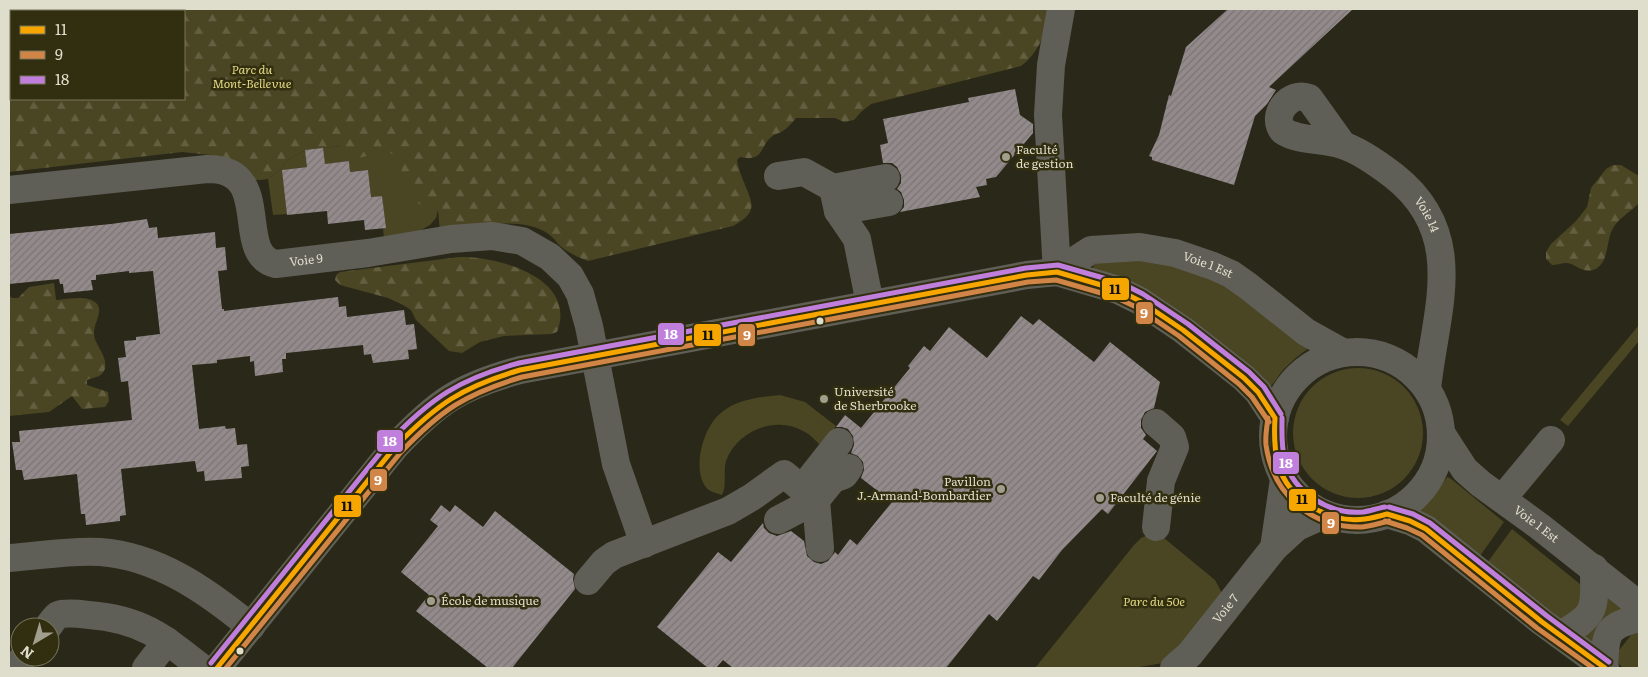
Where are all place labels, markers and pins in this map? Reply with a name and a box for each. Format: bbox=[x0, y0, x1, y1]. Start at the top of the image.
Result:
place label: Faculté de gestion bbox=[1016, 140, 1073, 172]
marker: Faculté de gestion bbox=[1000, 151, 1012, 163]
unlabelled marker bbox=[815, 316, 825, 326]
place label: Université de Sherbrooke bbox=[834, 382, 916, 414]
marker: Université de Sherbrooke bbox=[818, 393, 830, 405]
place label: Pavillon J.-Armand-Bombardier bbox=[857, 472, 991, 504]
marker: Pavillon J.-Armand-Bombardier bbox=[995, 483, 1007, 495]
place label: Faculté de génie bbox=[1110, 488, 1201, 506]
marker: Faculté de génie bbox=[1094, 492, 1106, 504]
place label: École de musique bbox=[441, 591, 539, 609]
marker: École de musique bbox=[425, 595, 437, 607]
unlabelled marker bbox=[235, 646, 245, 656]

